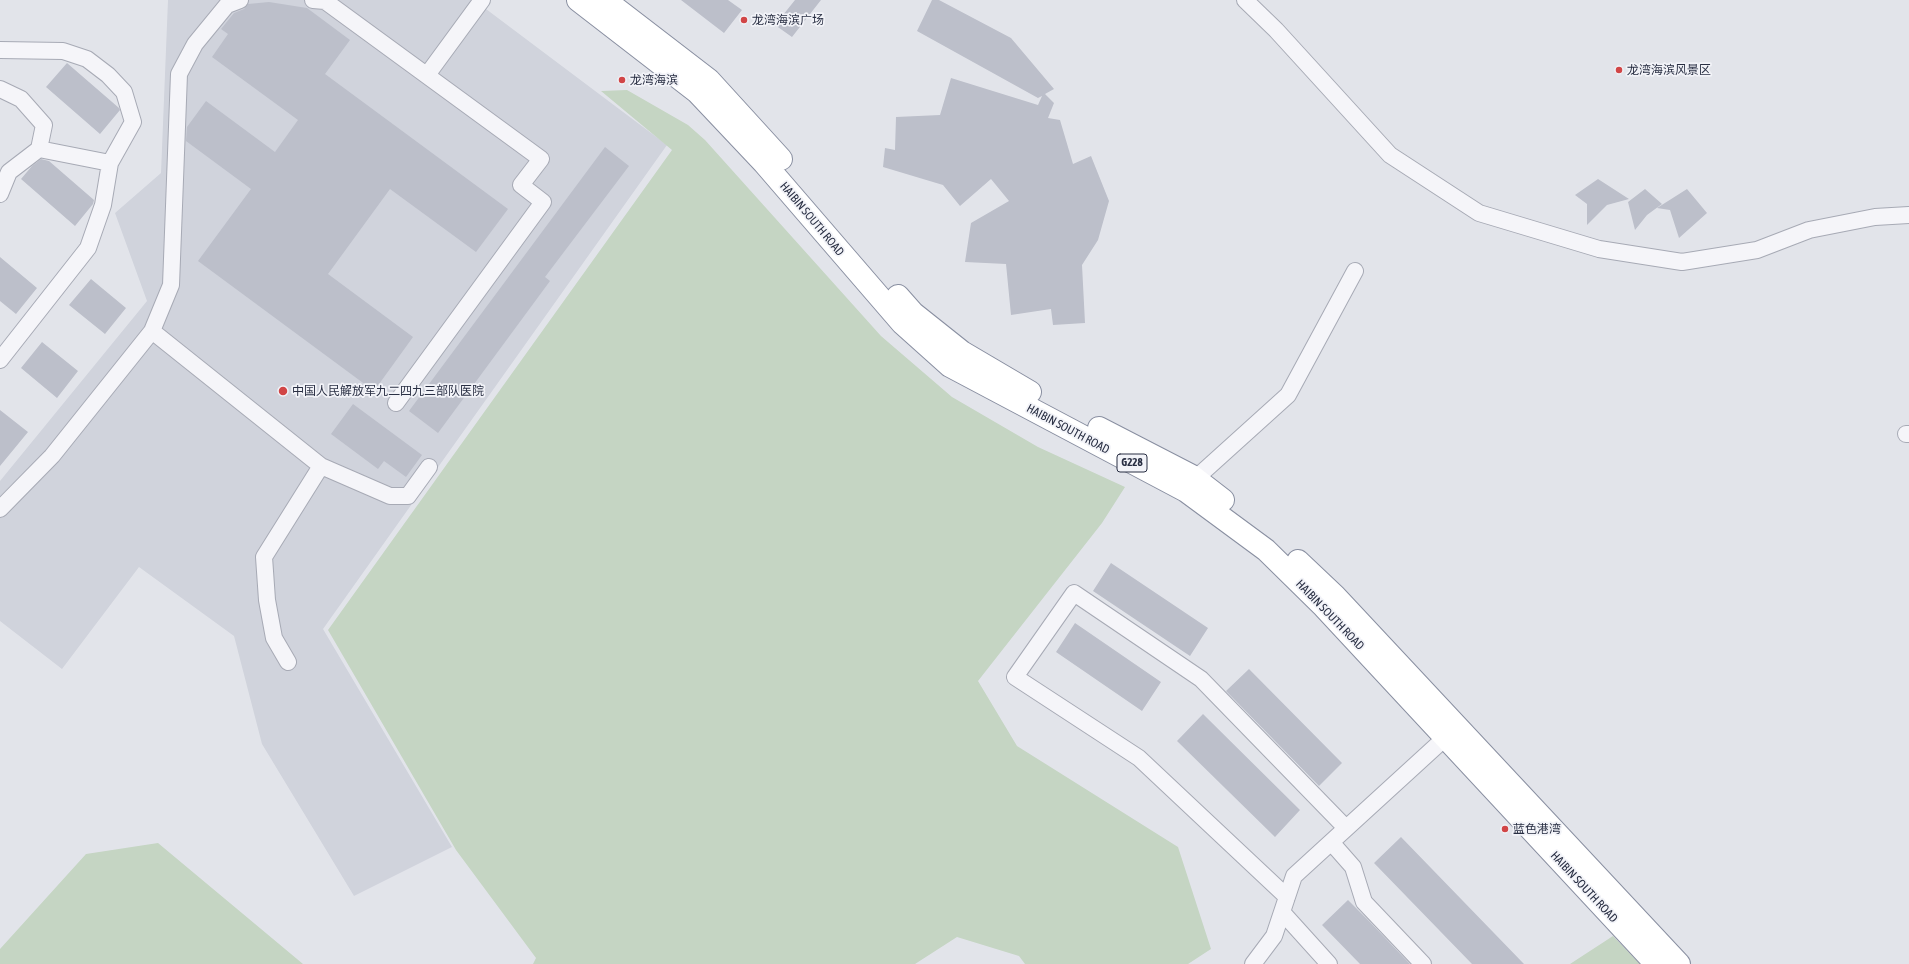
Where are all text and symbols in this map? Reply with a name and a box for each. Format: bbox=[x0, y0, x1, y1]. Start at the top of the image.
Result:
place label: 龙湾海滨广场 bbox=[752, 13, 824, 27]
marker: 龙湾海滨广场 bbox=[739, 15, 749, 25]
place label: 龙湾海滨风景区 bbox=[1627, 63, 1711, 77]
marker: 龙湾海滨风景区 bbox=[1614, 65, 1624, 75]
place label: 龙湾海滨 bbox=[630, 73, 678, 87]
marker: 龙湾海滨 bbox=[617, 75, 627, 85]
street label: HAIBIN SOUTH ROAD bbox=[777, 179, 847, 259]
place label: 中国人民解放军九二四九三部队医院 bbox=[292, 384, 484, 398]
marker: 中国人民解放军九二四九三部队医院 bbox=[277, 385, 289, 397]
street label: HAIBIN SOUTH ROAD bbox=[1024, 401, 1112, 457]
road number: G228 bbox=[1117, 454, 1147, 472]
street label: HAIBIN SOUTH ROAD bbox=[1293, 577, 1367, 653]
place label: 蓝色港湾 bbox=[1513, 822, 1561, 836]
marker: 蓝色港湾 bbox=[1500, 824, 1510, 834]
street label: HAIBIN SOUTH ROAD bbox=[1547, 848, 1621, 926]

